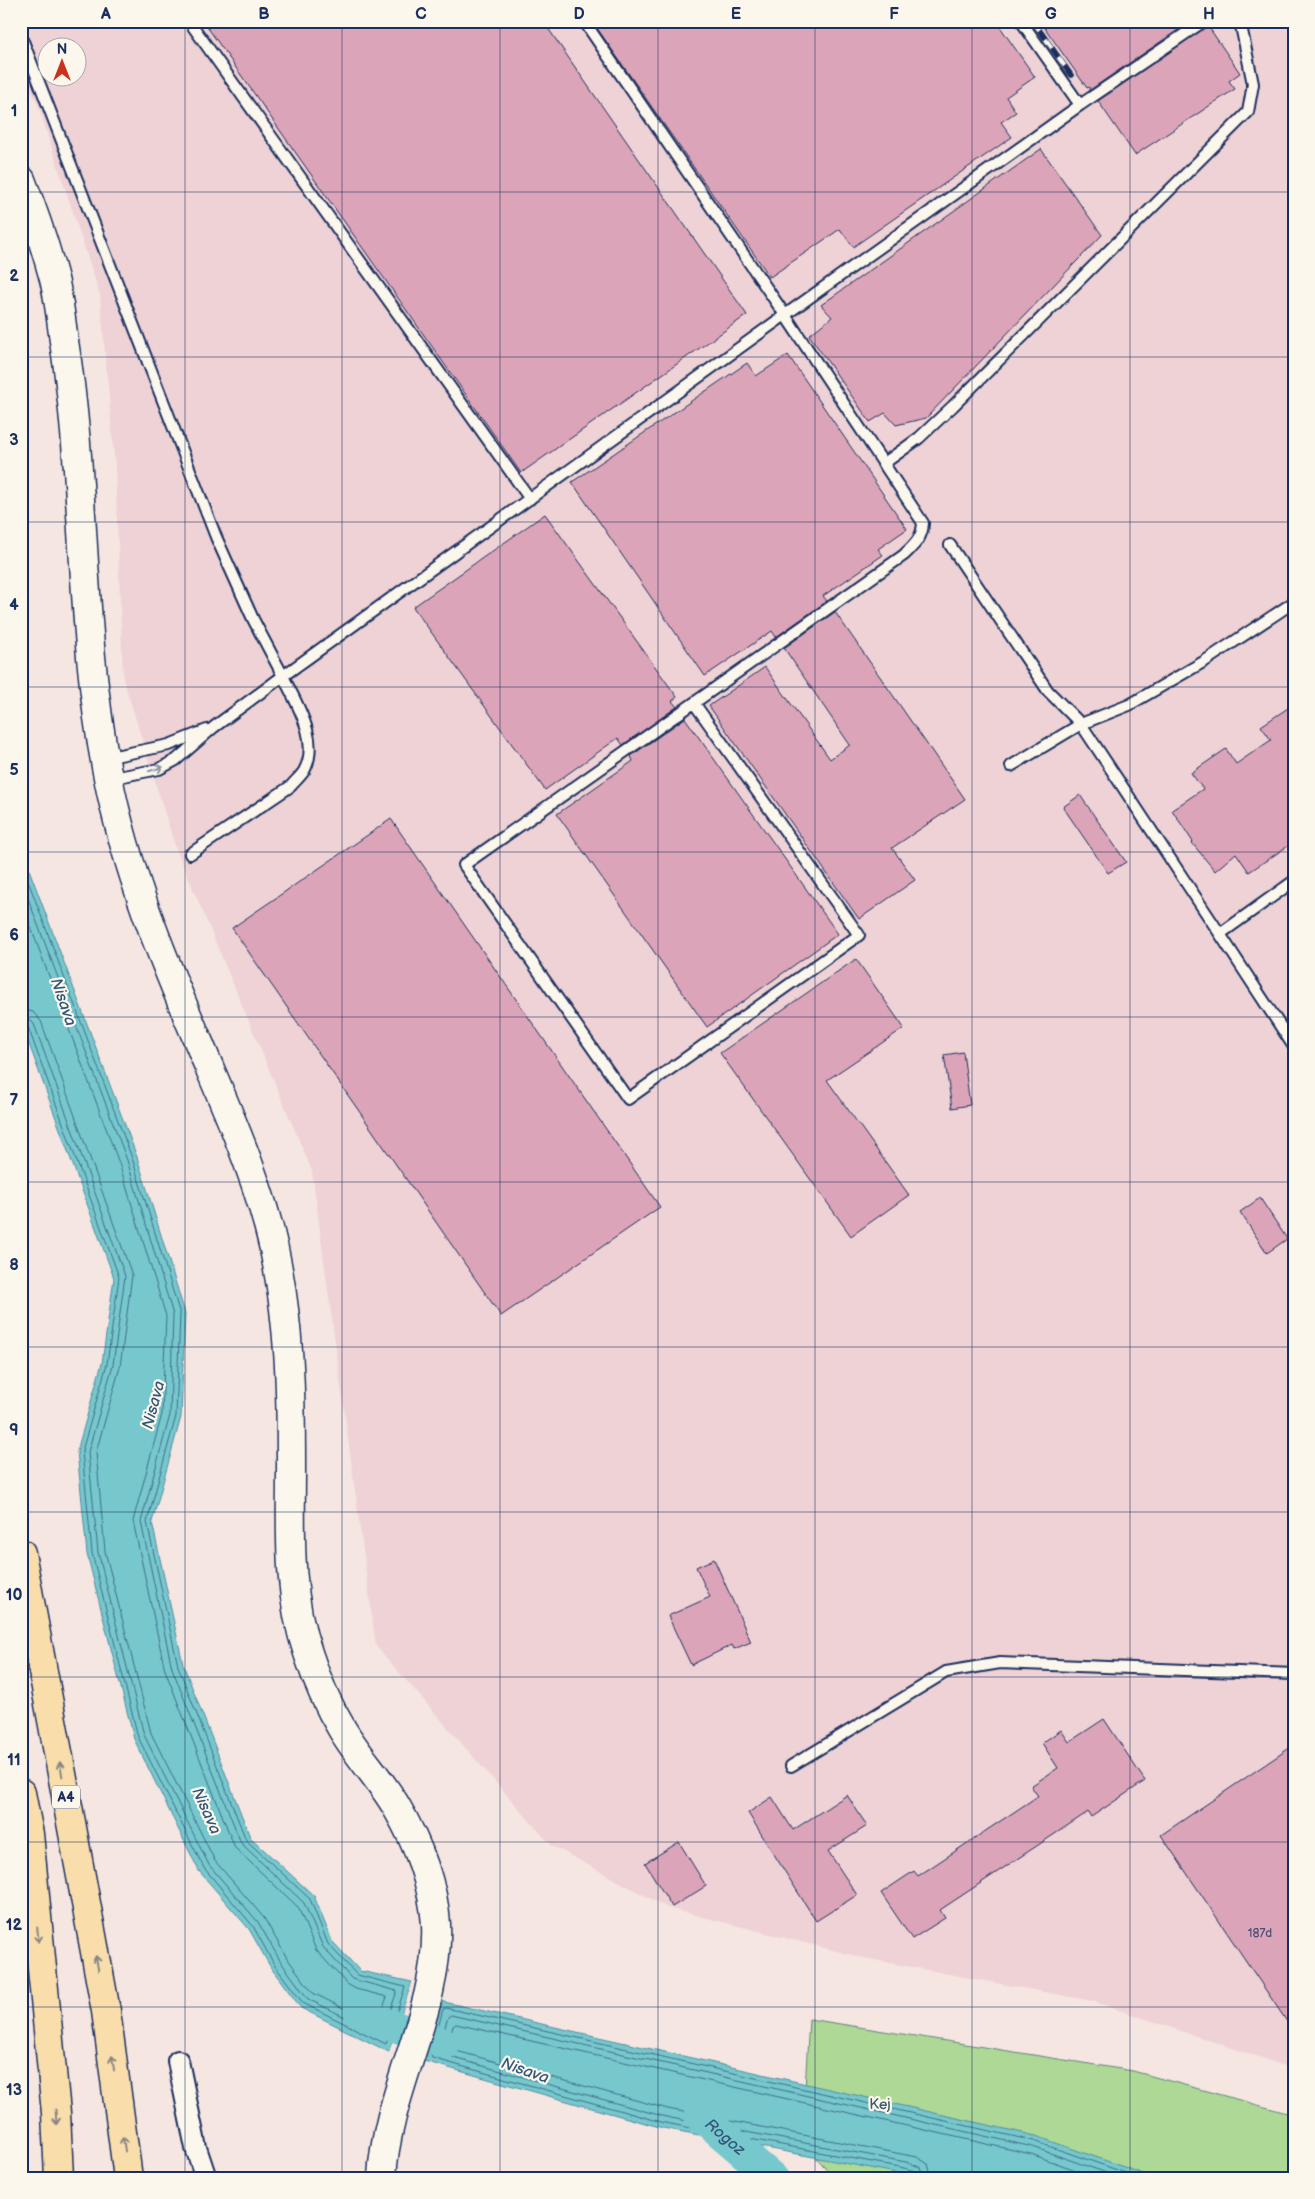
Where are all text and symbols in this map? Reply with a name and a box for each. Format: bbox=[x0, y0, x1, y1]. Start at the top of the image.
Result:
text: A bbox=[100, 5, 111, 24]
text: B bbox=[258, 5, 270, 24]
text: C bbox=[415, 5, 427, 24]
text: D bbox=[573, 5, 585, 24]
text: E bbox=[731, 5, 741, 24]
text: F bbox=[889, 5, 899, 24]
text: G bbox=[1045, 5, 1057, 24]
text: H bbox=[1203, 5, 1215, 24]
north arrow bbox=[38, 38, 88, 88]
text: N bbox=[57, 41, 67, 58]
text: 1 bbox=[11, 102, 17, 121]
text: 2 bbox=[9, 267, 19, 286]
text: 3 bbox=[9, 431, 19, 450]
text: 4 bbox=[9, 596, 19, 615]
text: 5 bbox=[9, 761, 19, 780]
one-way arrow bbox=[147, 763, 163, 773]
text: 6 bbox=[9, 926, 19, 945]
water label: Nisava bbox=[46, 976, 80, 1028]
text: 7 bbox=[10, 1091, 19, 1110]
text: 8 bbox=[9, 1256, 19, 1275]
water label: Nisava bbox=[138, 1379, 170, 1431]
text: 9 bbox=[9, 1421, 19, 1440]
text: 10 bbox=[6, 1586, 22, 1605]
text: 11 bbox=[7, 1751, 21, 1770]
one-way arrow bbox=[56, 1761, 65, 1777]
road number: A4 bbox=[52, 1785, 80, 1808]
water label: Nisava bbox=[187, 1785, 225, 1837]
text: 12 bbox=[6, 1916, 23, 1935]
house number: 187d bbox=[1248, 1926, 1272, 1941]
one-way arrow bbox=[34, 1927, 43, 1943]
one-way arrow bbox=[91, 1955, 101, 1971]
water label: Nisava bbox=[499, 2054, 551, 2088]
one-way arrow bbox=[107, 2055, 117, 2071]
text: 13 bbox=[6, 2081, 22, 2100]
park label: Кеј bbox=[869, 2095, 891, 2114]
one-way arrow bbox=[52, 2109, 61, 2125]
water label: Rogoz bbox=[701, 2115, 749, 2160]
one-way arrow bbox=[118, 2137, 128, 2153]

